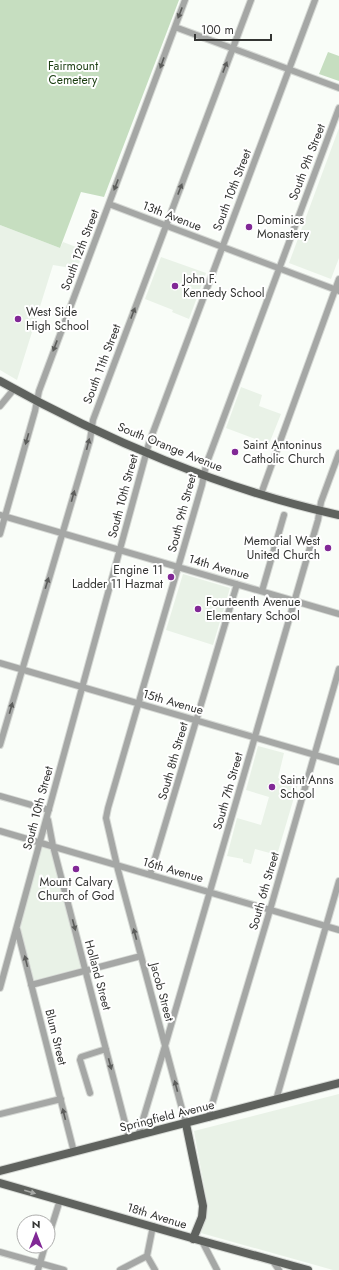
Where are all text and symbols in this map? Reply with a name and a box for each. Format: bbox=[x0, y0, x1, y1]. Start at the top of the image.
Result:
one-way arrow bbox=[177, 8, 183, 20]
scale bar bbox=[195, 16, 271, 42]
text: 100 m bbox=[201, 21, 234, 39]
park label: Fairmount Cemetery bbox=[48, 57, 98, 89]
one-way arrow bbox=[158, 58, 164, 70]
one-way arrow bbox=[223, 61, 229, 73]
street label: South 9th Street bbox=[284, 121, 330, 203]
street label: South 10th Street bbox=[208, 146, 256, 233]
one-way arrow bbox=[112, 180, 118, 192]
one-way arrow bbox=[177, 183, 183, 195]
street label: 13th Avenue bbox=[140, 196, 204, 236]
street label: South 12th Street bbox=[56, 207, 104, 293]
place label: Dominics Monastery bbox=[257, 211, 310, 243]
marker: Dominics Monastery bbox=[244, 222, 254, 232]
place label: John F. Kennedy School bbox=[181, 270, 265, 302]
marker: John F. Kennedy School bbox=[170, 281, 180, 291]
place label: West Side High School bbox=[26, 303, 89, 335]
one-way arrow bbox=[130, 307, 136, 319]
marker: West Side High School bbox=[13, 314, 23, 324]
street label: South 11th Street bbox=[78, 321, 126, 407]
one-way arrow bbox=[52, 340, 58, 352]
street label: South Orange Avenue bbox=[115, 418, 225, 476]
one-way arrow bbox=[24, 433, 30, 445]
place label: Saint Antoninus Catholic Church bbox=[243, 436, 325, 468]
one-way arrow bbox=[86, 437, 92, 450]
marker: Saint Antoninus Catholic Church bbox=[230, 447, 240, 457]
street label: South 10th Street bbox=[103, 452, 143, 540]
street label: South 9th Street bbox=[163, 472, 201, 554]
one-way arrow bbox=[70, 489, 76, 501]
place label: Memorial West United Church bbox=[244, 532, 320, 564]
marker: Memorial West United Church bbox=[323, 543, 333, 553]
street label: 14th Avenue bbox=[186, 550, 252, 584]
place label: Engine 11 Ladder 11 Hazmat bbox=[72, 561, 163, 593]
marker: Engine 11 Ladder 11 Hazmat bbox=[166, 572, 176, 582]
one-way arrow bbox=[44, 577, 50, 589]
place label: Fourteenth Avenue Elementary School bbox=[206, 593, 300, 625]
marker: Fourteenth Avenue Elementary School bbox=[193, 604, 203, 614]
street label: 15th Avenue bbox=[141, 685, 205, 719]
one-way arrow bbox=[8, 701, 14, 713]
street label: South 8th Street bbox=[153, 720, 193, 802]
street label: South 7th Street bbox=[208, 750, 248, 832]
street label: South 10th Street bbox=[18, 764, 58, 852]
place label: Saint Anns School bbox=[280, 771, 334, 803]
marker: Saint Anns School bbox=[267, 782, 277, 792]
street label: South 6th Street bbox=[244, 850, 284, 932]
street label: 16th Avenue bbox=[140, 853, 206, 887]
marker: Mount Calvary Church of God bbox=[71, 864, 81, 874]
place label: Mount Calvary Church of God bbox=[38, 873, 114, 905]
one-way arrow bbox=[71, 918, 77, 931]
one-way arrow bbox=[132, 927, 138, 939]
street label: Holland Street bbox=[80, 938, 116, 1012]
one-way arrow bbox=[22, 955, 28, 967]
street label: Jacob Street bbox=[145, 959, 178, 1023]
street label: Blum Street bbox=[40, 1007, 72, 1067]
one-way arrow bbox=[107, 1058, 113, 1070]
one-way arrow bbox=[173, 1080, 179, 1092]
street label: Springfield Avenue bbox=[118, 1096, 216, 1136]
one-way arrow bbox=[61, 1108, 67, 1121]
one-way arrow bbox=[24, 1189, 36, 1195]
street label: 18th Avenue bbox=[125, 1198, 189, 1234]
north arrow bbox=[16, 1214, 56, 1254]
text: N bbox=[32, 1216, 40, 1232]

